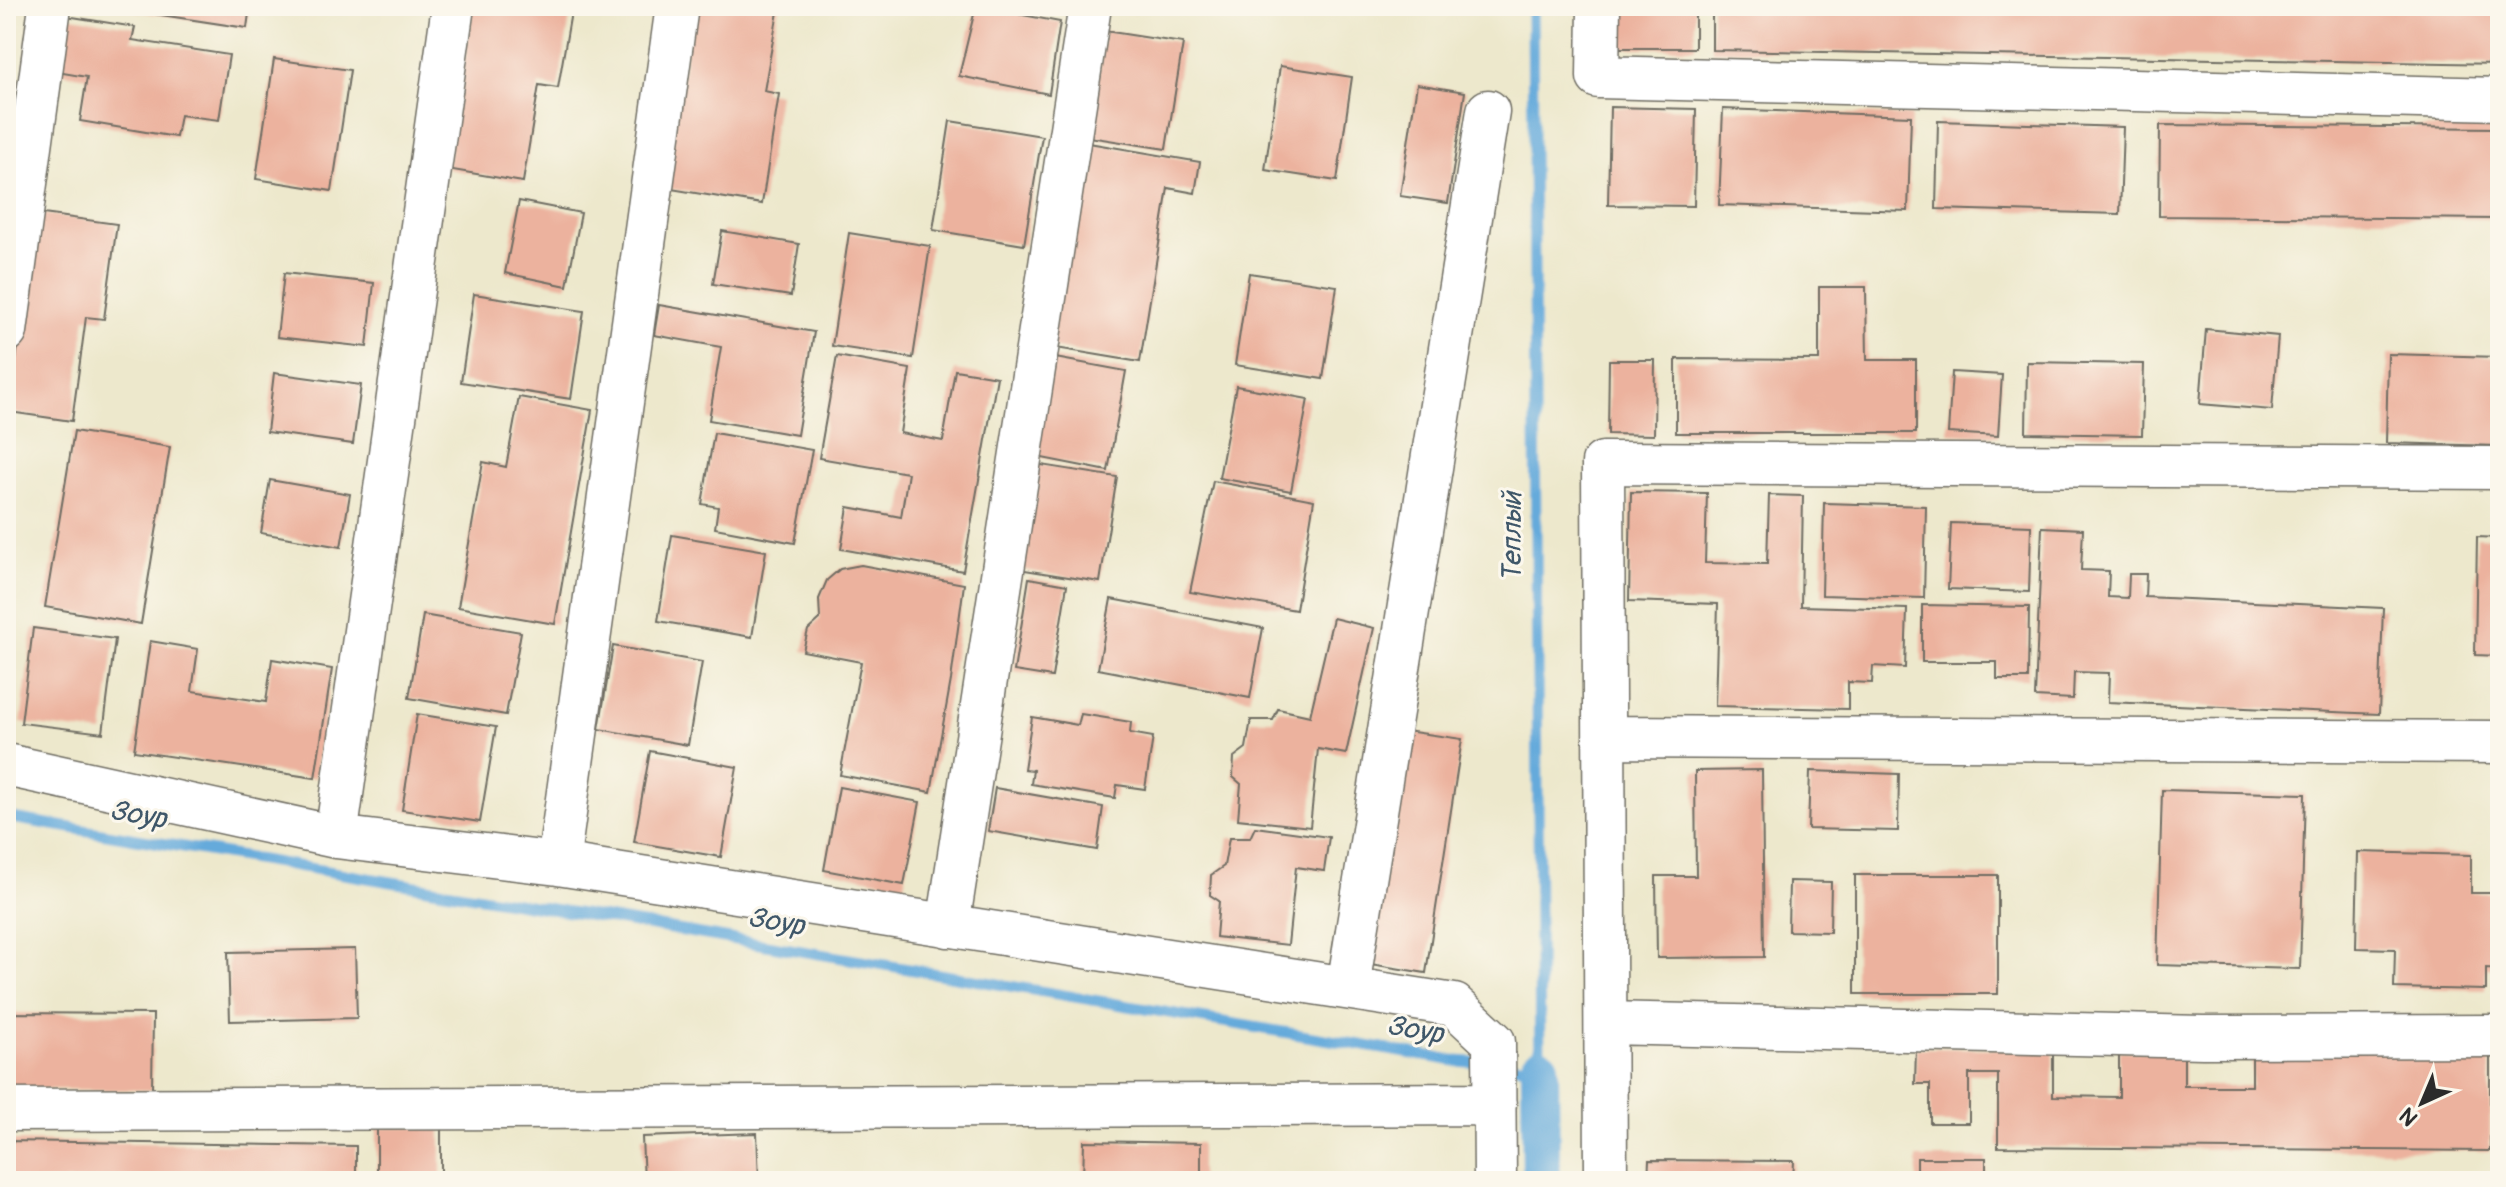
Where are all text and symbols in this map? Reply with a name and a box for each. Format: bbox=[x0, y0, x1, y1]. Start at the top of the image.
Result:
water label: Теплый bbox=[1495, 490, 1530, 582]
water label: Зоур bbox=[107, 793, 171, 837]
water label: Зоур bbox=[745, 900, 809, 944]
water label: Зоур bbox=[1384, 1008, 1448, 1052]
north arrow bbox=[2382, 1063, 2462, 1143]
text: N bbox=[2394, 1101, 2424, 1132]

